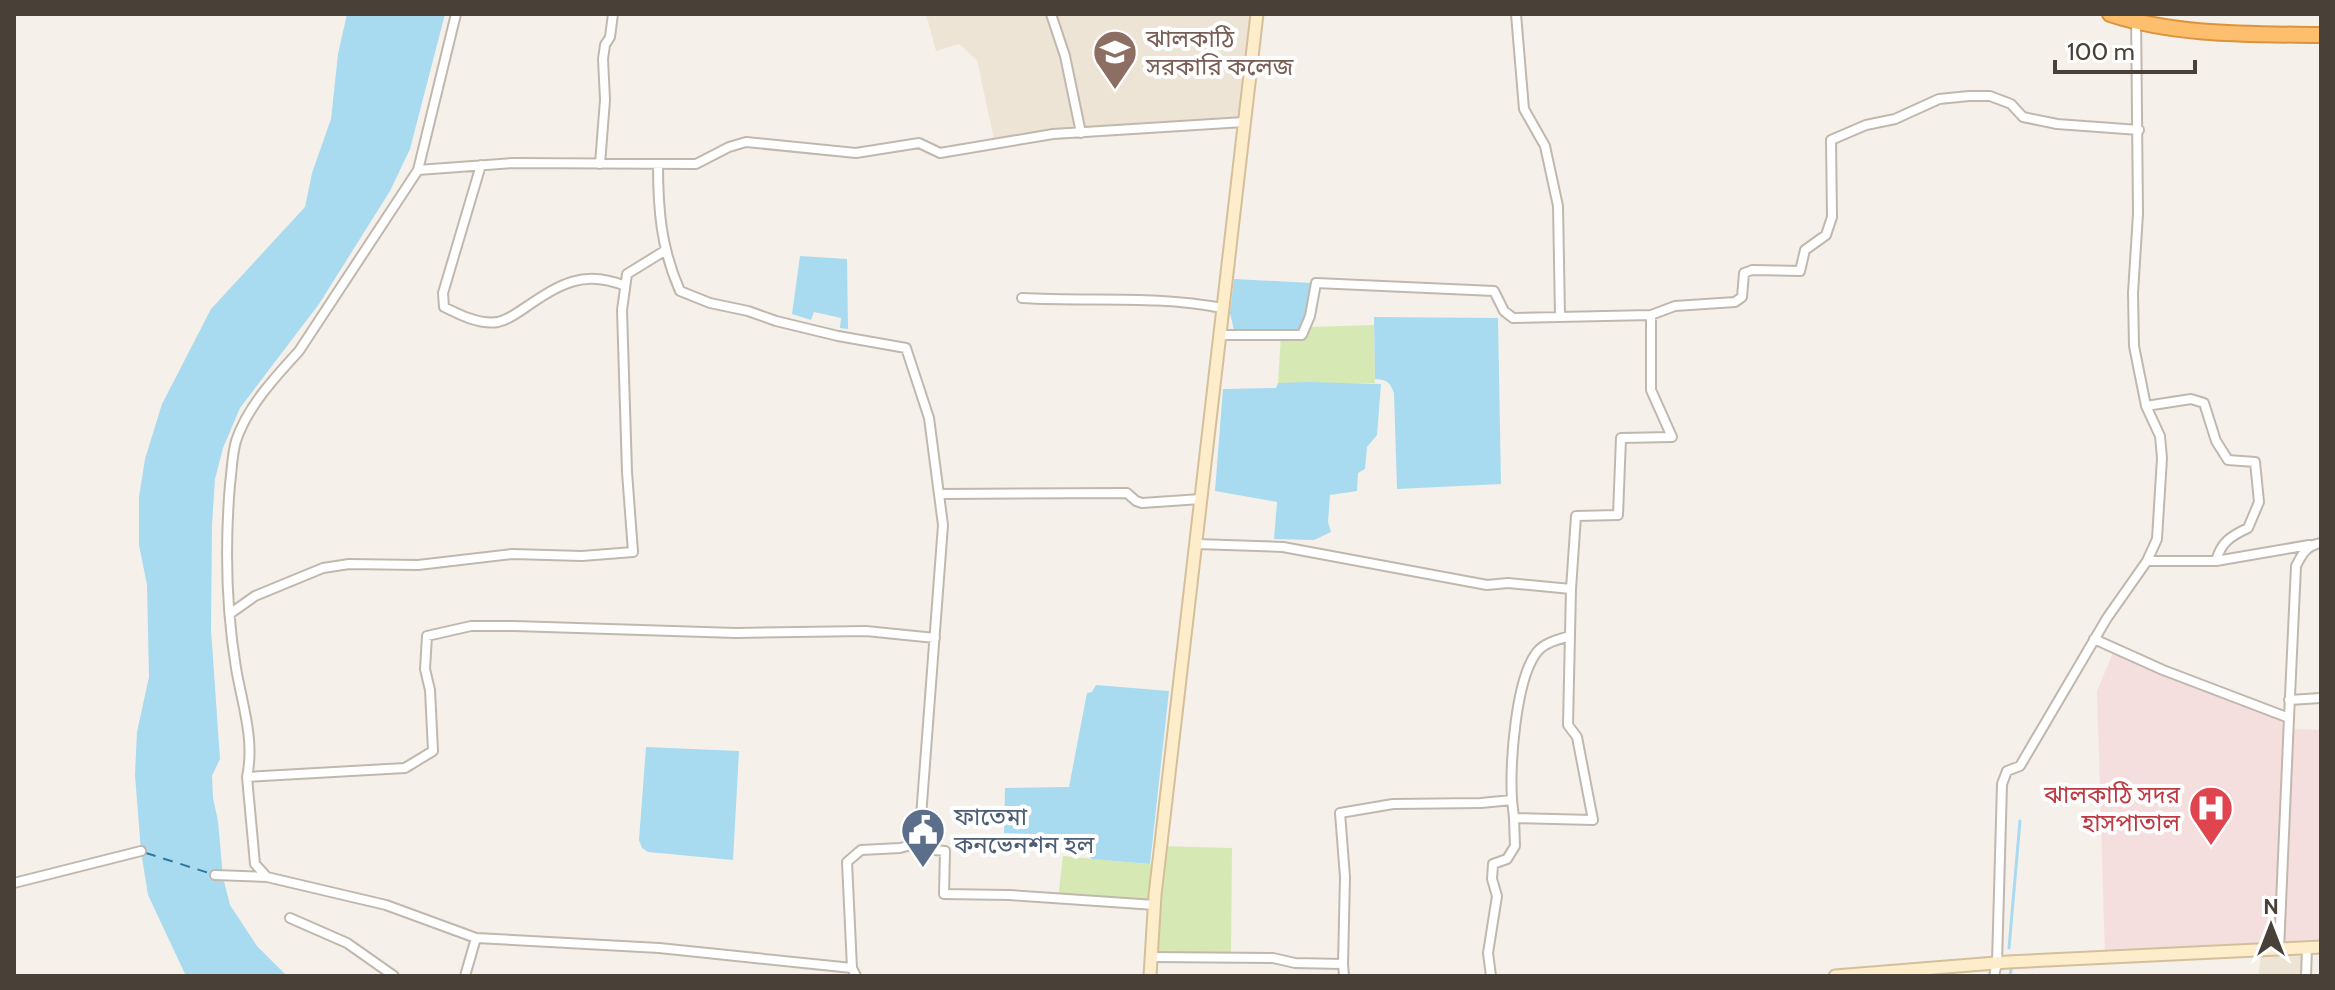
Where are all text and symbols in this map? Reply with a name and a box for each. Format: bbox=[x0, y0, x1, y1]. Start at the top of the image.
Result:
place label: ঝালকাঠি সরকারি কলেজ bbox=[1145, 24, 1294, 81]
scale bar bbox=[2055, 24, 2195, 74]
school or university icon: ঝালকাঠি সরকারি কলেজ bbox=[1091, 28, 1139, 91]
text: 100 m bbox=[2067, 37, 2135, 66]
place label: ঝালকাঠি সদর হাসপাতাল bbox=[2043, 780, 2181, 837]
hospital icon: ঝালকাঠি সদর হাসপাতাল bbox=[2187, 784, 2235, 847]
place label: ফাতেমা কনভেনশন হল bbox=[953, 802, 1095, 859]
public building icon: ফাতেমা কনভেনশন হল bbox=[899, 806, 947, 869]
north arrow bbox=[2231, 886, 2311, 966]
text: N bbox=[2263, 893, 2279, 920]

